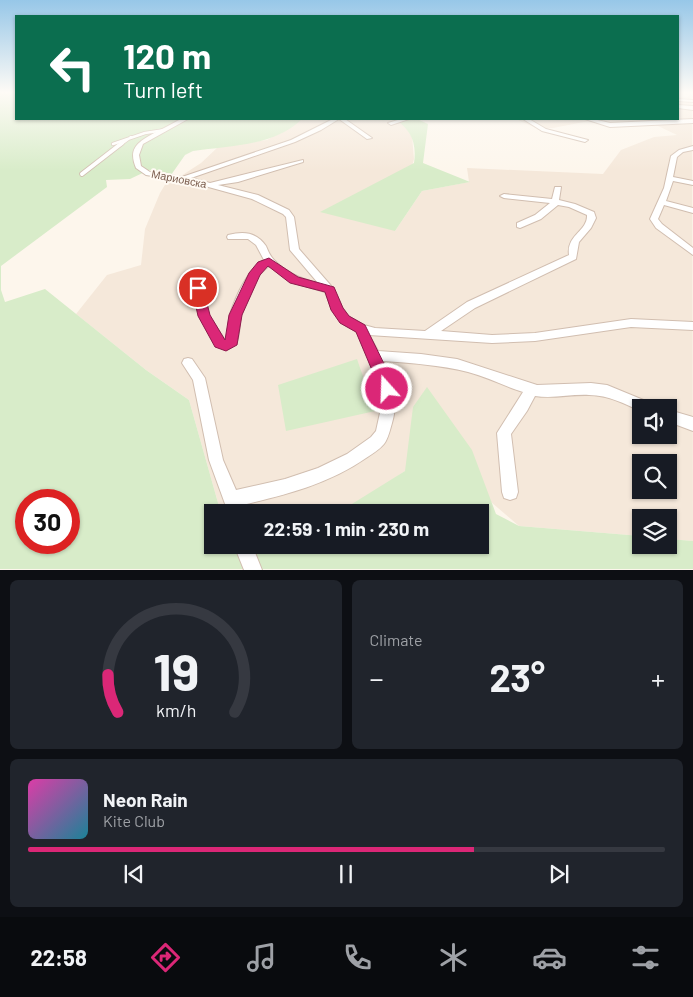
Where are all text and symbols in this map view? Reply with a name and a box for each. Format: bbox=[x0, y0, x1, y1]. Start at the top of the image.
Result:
text: 120 m bbox=[123, 34, 211, 76]
icon: left bbox=[40, 35, 105, 100]
text: Turn left bbox=[123, 76, 203, 102]
street label: Мариовска bbox=[150, 167, 209, 190]
pin bbox=[177, 267, 219, 309]
icon: arrive bbox=[184, 274, 212, 302]
position arrow bbox=[360, 362, 412, 414]
map controls bbox=[632, 399, 677, 554]
button: sound bbox=[632, 399, 677, 444]
button: search bbox=[632, 454, 677, 499]
speed limit sign: 30 bbox=[15, 489, 80, 554]
button: layers bbox=[632, 509, 677, 554]
text: 22:59 · 1 min · 230 m bbox=[264, 517, 429, 540]
text: Climate bbox=[370, 630, 422, 649]
text: 19 bbox=[153, 639, 199, 701]
text: 23° bbox=[489, 654, 545, 700]
text: − bbox=[370, 661, 384, 695]
text: + bbox=[651, 661, 665, 695]
text: km/h bbox=[156, 699, 196, 721]
text: Neon Rain bbox=[103, 788, 188, 811]
text: Kite Club bbox=[103, 811, 165, 830]
icon: previous bbox=[120, 860, 148, 888]
icon: pause bbox=[332, 860, 360, 888]
icon: next bbox=[545, 860, 573, 888]
icon: directions bbox=[148, 940, 183, 975]
icon: music bbox=[244, 940, 279, 975]
icon: phone bbox=[340, 940, 375, 975]
icon: climate bbox=[436, 940, 471, 975]
icon: car bbox=[532, 940, 567, 975]
icon: filters bbox=[628, 940, 663, 975]
text: 22:58 bbox=[30, 944, 87, 970]

